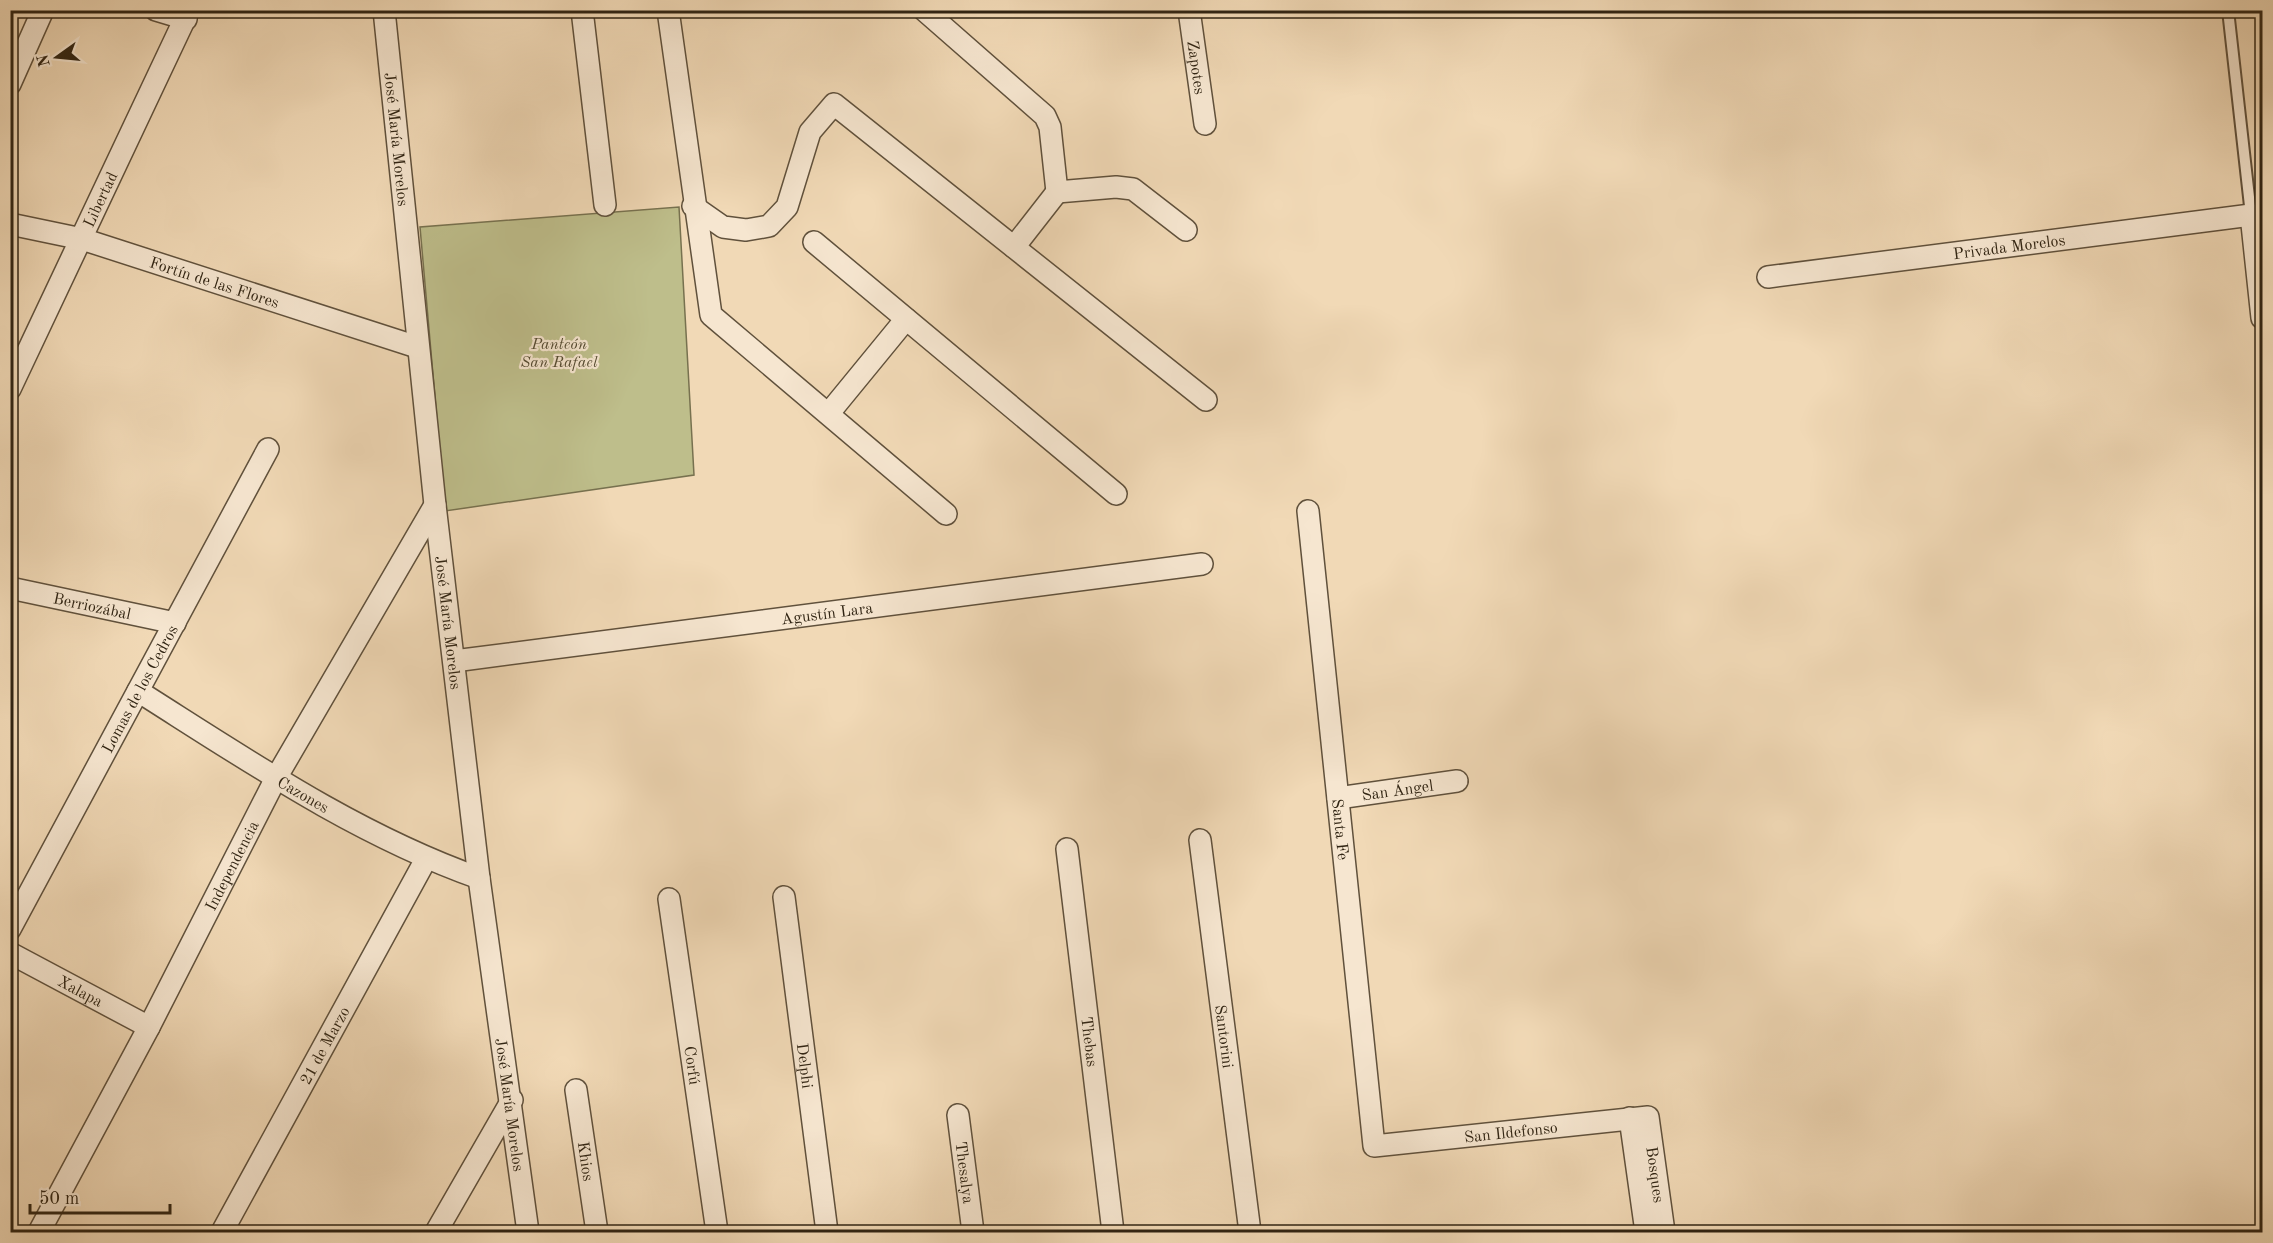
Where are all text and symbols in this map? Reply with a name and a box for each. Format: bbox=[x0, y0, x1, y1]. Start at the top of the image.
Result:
north arrow bbox=[27, 27, 87, 87]
street label: Zapotes bbox=[1183, 40, 1207, 96]
text: N bbox=[35, 52, 54, 68]
street label: José María Morelos bbox=[380, 72, 410, 207]
street label: Libertad bbox=[82, 170, 121, 230]
street label: Privada Morelos bbox=[1952, 233, 2066, 263]
street label: Fortín de las Flores bbox=[147, 255, 281, 312]
park label: Panteón San Rafael bbox=[520, 337, 598, 371]
street label: José María Morelos bbox=[431, 555, 463, 691]
street label: Berriozábal bbox=[51, 591, 132, 623]
street label: Agustín Lara bbox=[780, 601, 874, 629]
street label: Lomas de los Cedros bbox=[100, 623, 182, 756]
street label: Cazones bbox=[274, 775, 331, 817]
street label: San Ángel bbox=[1361, 778, 1435, 805]
street label: Santa Fe bbox=[1328, 798, 1350, 861]
street label: Independencia bbox=[204, 819, 263, 914]
street label: Xalapa bbox=[55, 974, 105, 1011]
street label: 21 de Marzo bbox=[298, 1004, 354, 1088]
street label: Santorini bbox=[1211, 1004, 1235, 1069]
street label: Thebas bbox=[1077, 1016, 1099, 1068]
street label: José María Morelos bbox=[491, 1037, 526, 1173]
street label: Delphi bbox=[793, 1042, 814, 1089]
street label: Corfú bbox=[680, 1045, 702, 1086]
street label: San Ildefonso bbox=[1463, 1121, 1559, 1146]
street label: Khios bbox=[574, 1141, 595, 1183]
street label: Thesalya bbox=[951, 1141, 975, 1205]
street label: Bosques bbox=[1642, 1146, 1666, 1204]
scale bar bbox=[30, 1177, 170, 1215]
text: 50 m bbox=[39, 1190, 79, 1208]

